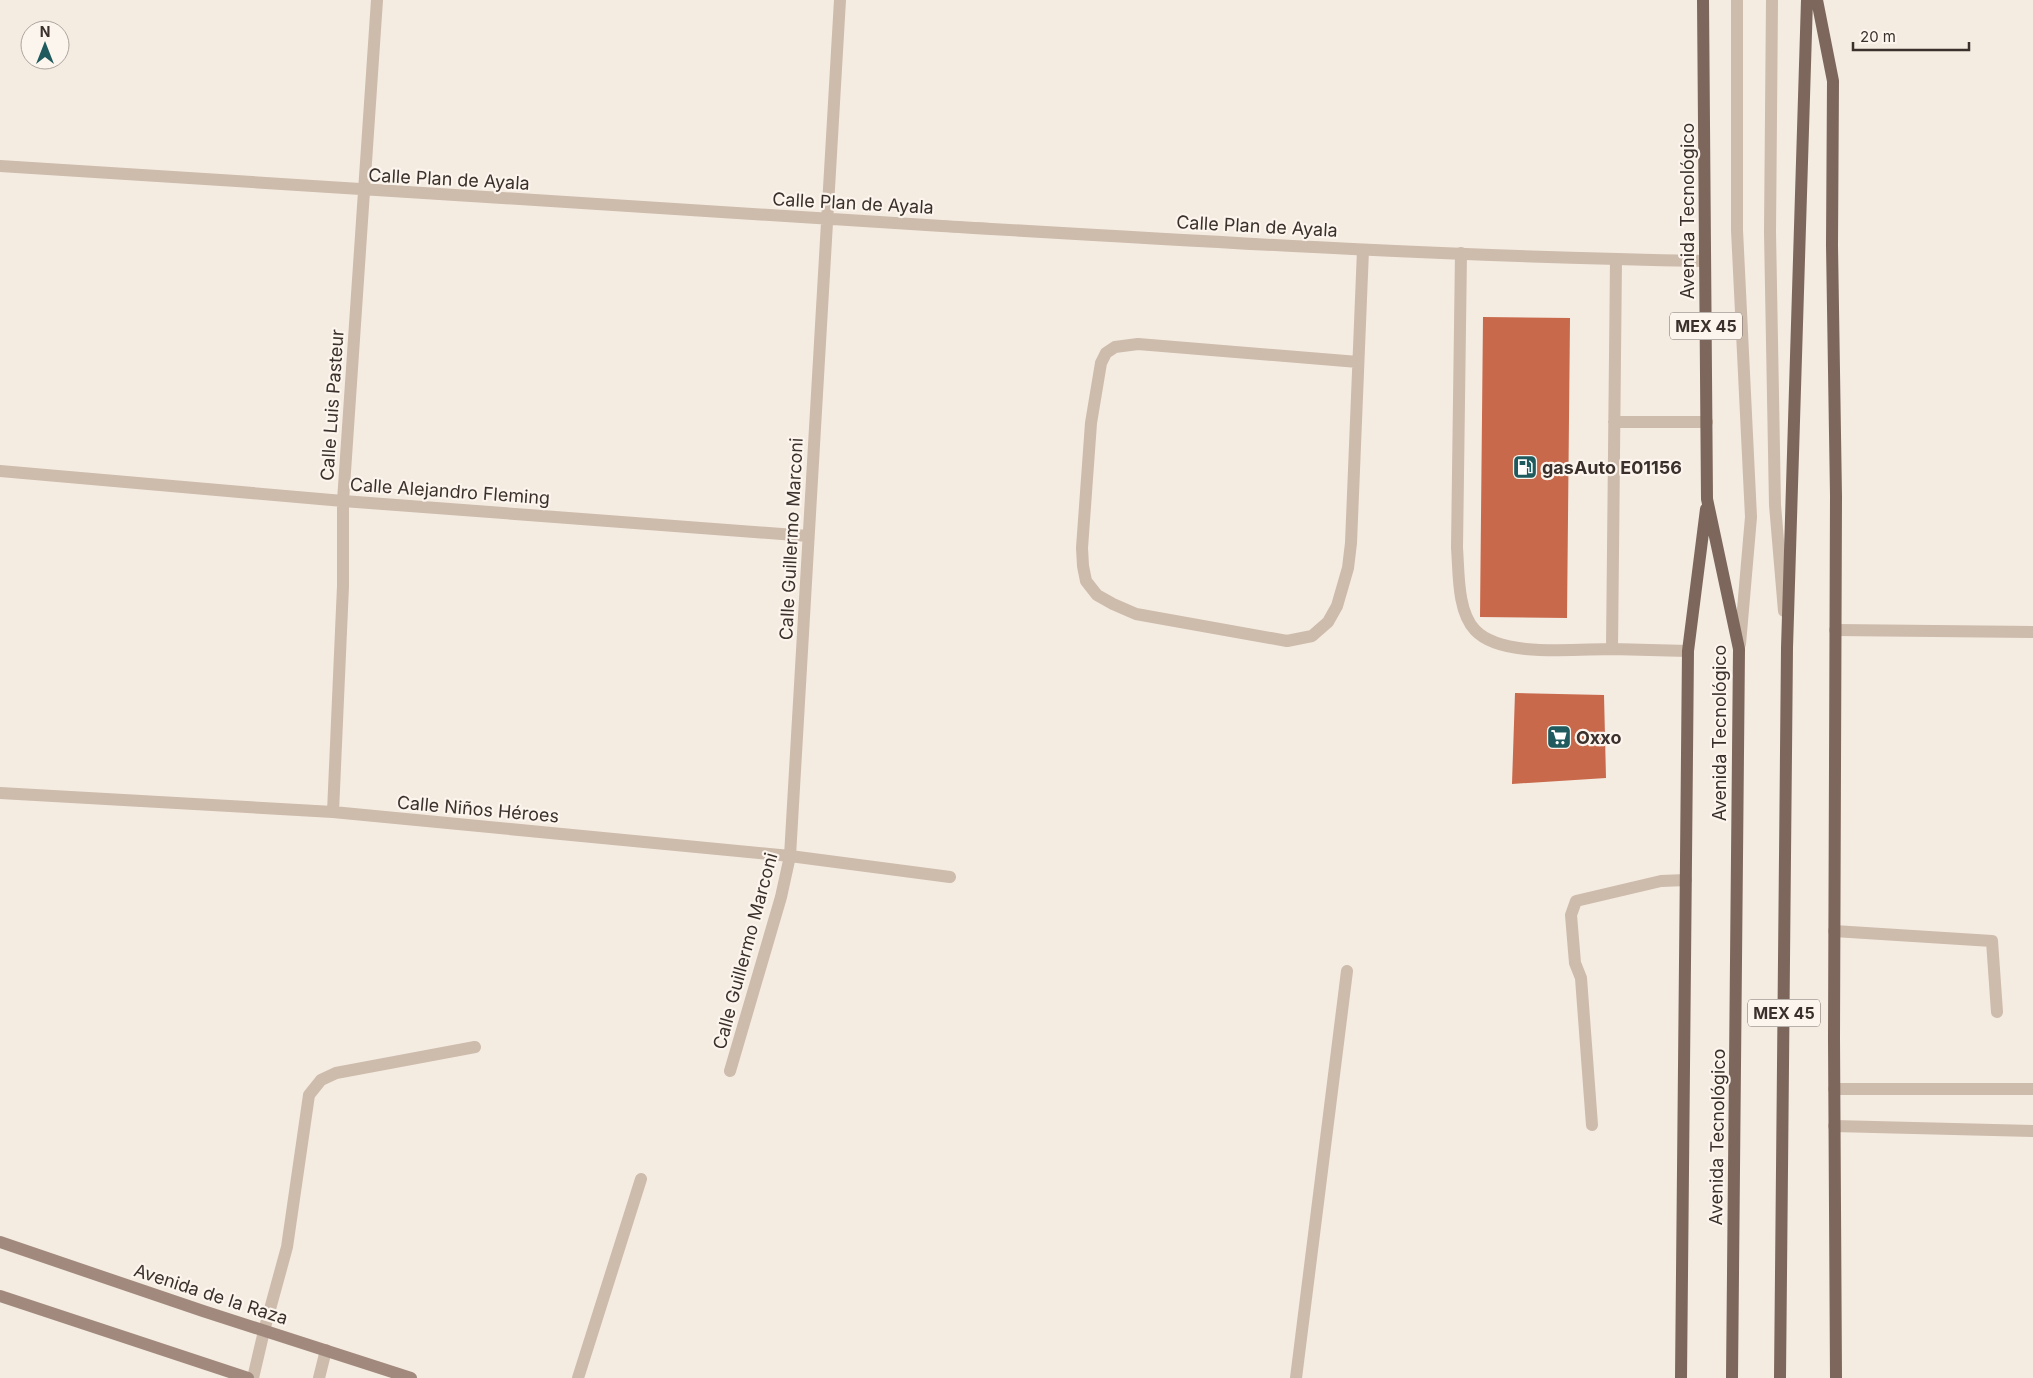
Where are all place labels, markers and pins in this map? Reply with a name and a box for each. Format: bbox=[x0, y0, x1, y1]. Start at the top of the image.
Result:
fuel station icon: gasAuto E01156 bbox=[1512, 454, 1538, 480]
place label: gasAuto E01156 bbox=[1542, 457, 1682, 478]
supermarket icon: Oxxo bbox=[1546, 724, 1572, 750]
place label: Oxxo bbox=[1576, 727, 1621, 748]

